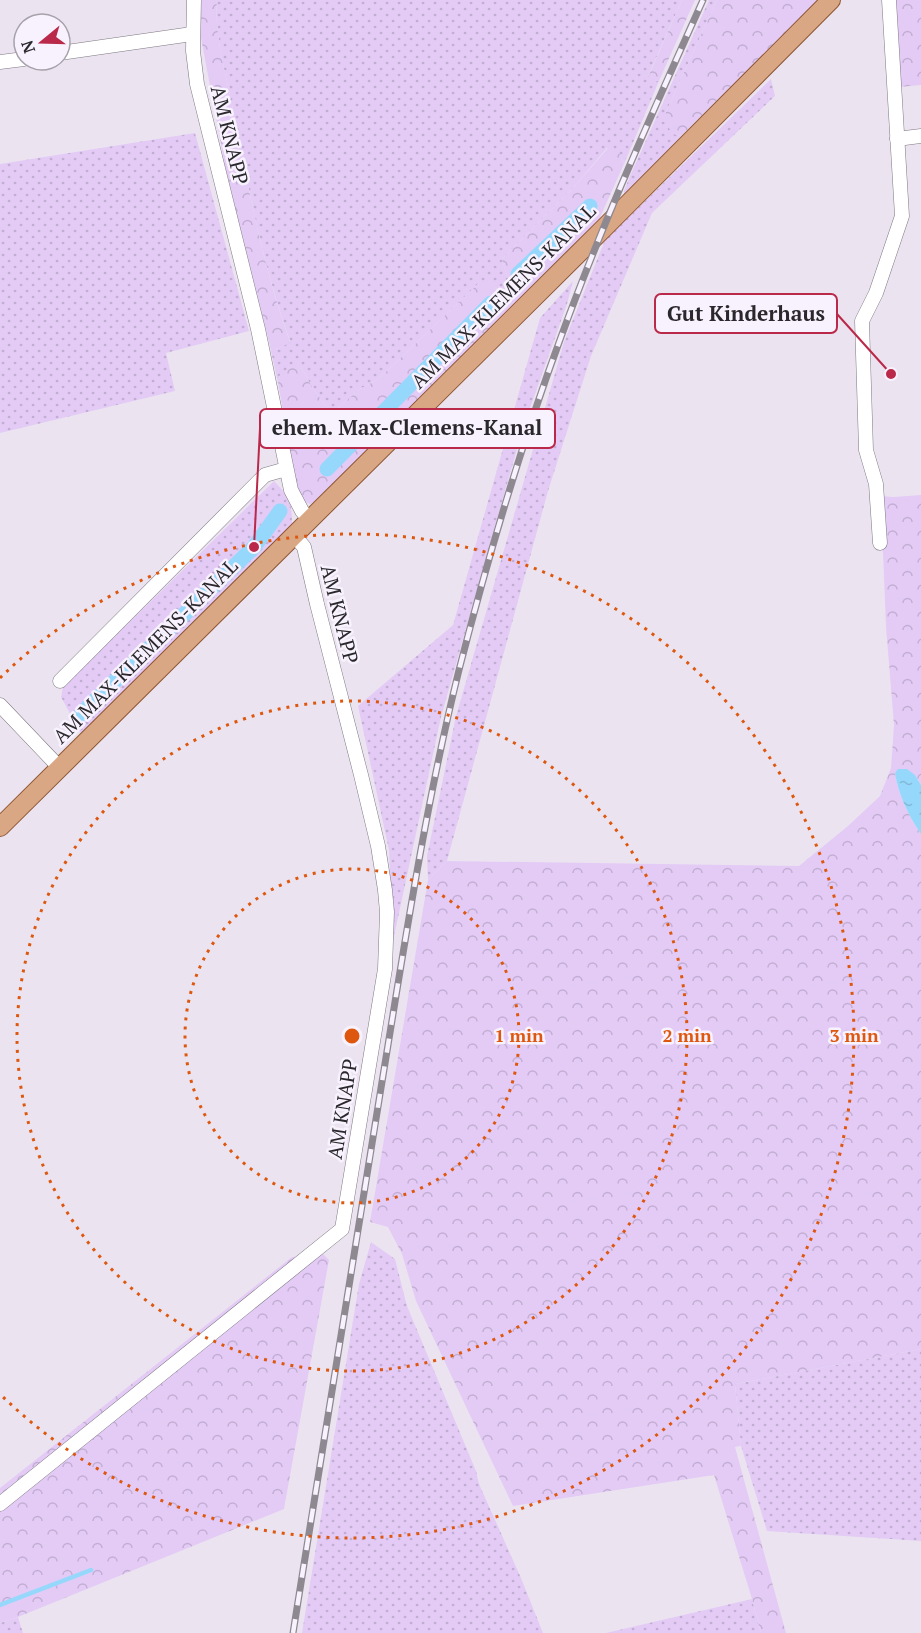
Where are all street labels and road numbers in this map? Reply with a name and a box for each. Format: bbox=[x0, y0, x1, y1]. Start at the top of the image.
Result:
street label: AM KNAPP bbox=[205, 83, 255, 187]
street label: AM MAX-KLEMENS-KANAL bbox=[405, 198, 601, 394]
street label: AM MAX-KLEMENS-KANAL bbox=[47, 553, 243, 749]
street label: AM KNAPP bbox=[315, 562, 365, 666]
street label: AM KNAPP bbox=[321, 1057, 363, 1161]

